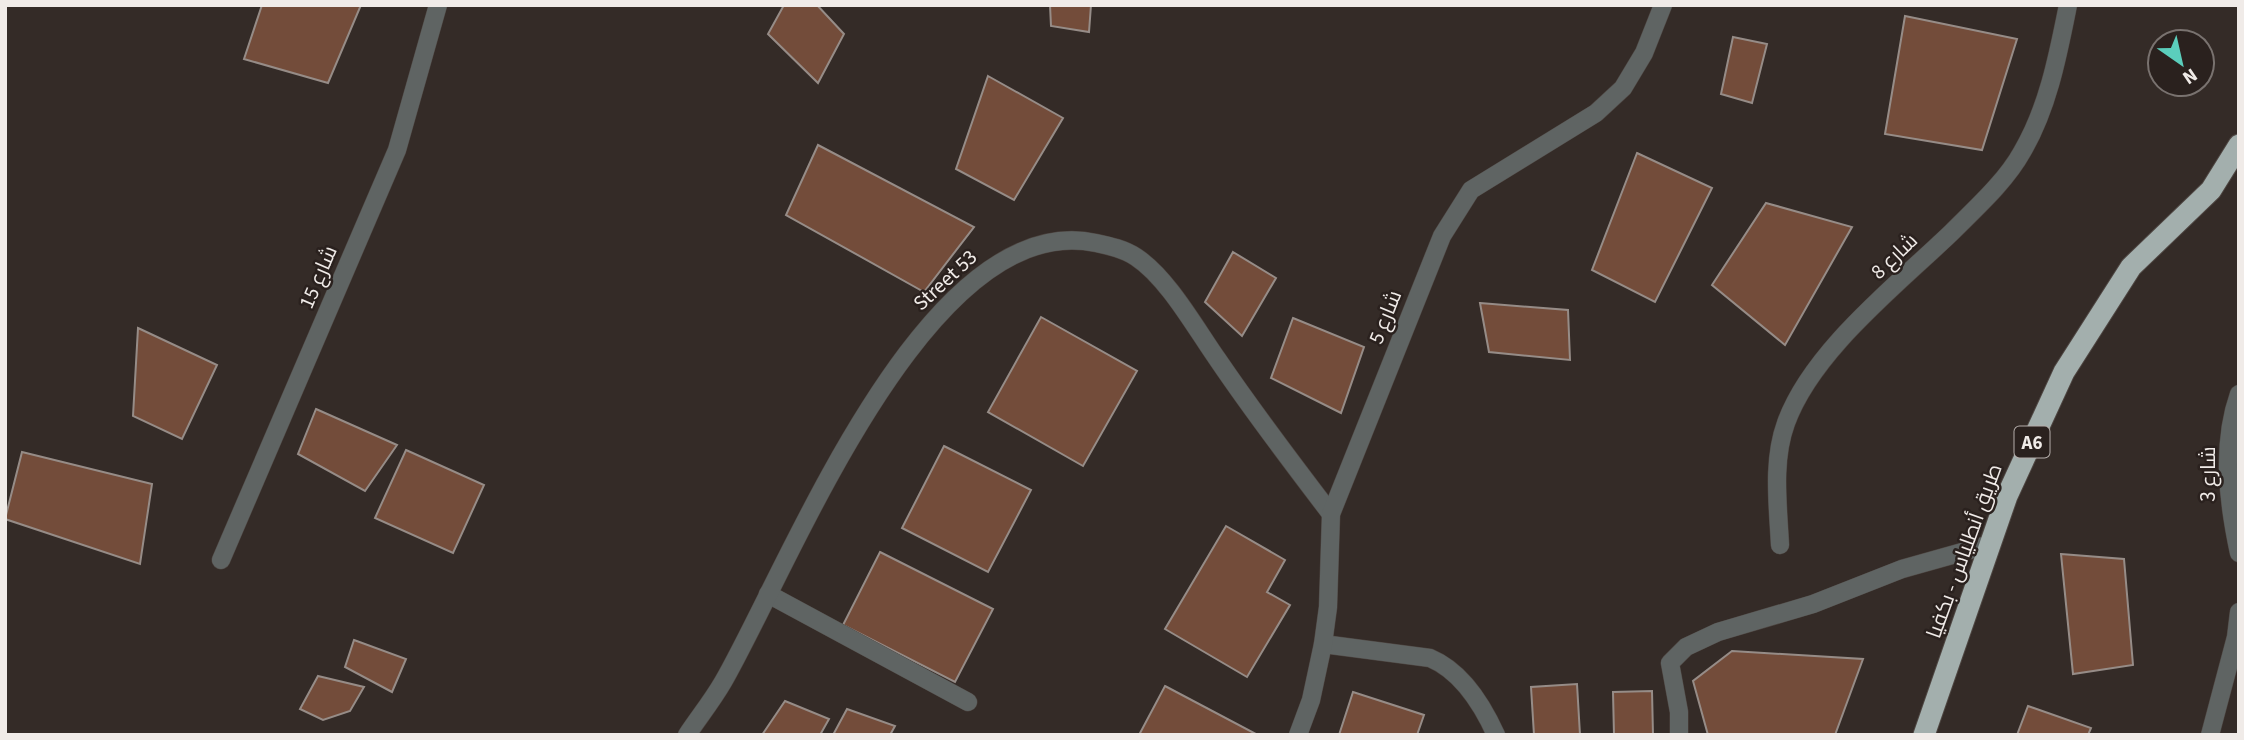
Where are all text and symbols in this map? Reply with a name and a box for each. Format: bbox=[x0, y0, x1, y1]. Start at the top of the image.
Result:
north arrow bbox=[2146, 28, 2216, 98]
text: N bbox=[2177, 61, 2202, 91]
street label: شارع 8 bbox=[1864, 226, 1924, 286]
street label: شارع 15 bbox=[291, 241, 345, 313]
street label: Street 53 bbox=[906, 243, 984, 317]
street label: شارع 5 bbox=[1361, 286, 1409, 348]
road number: A6 bbox=[2014, 426, 2050, 458]
street label: شارع 3 bbox=[2193, 446, 2223, 502]
street label: طريق أنطلياس - بكفيا bbox=[1919, 460, 2009, 642]

